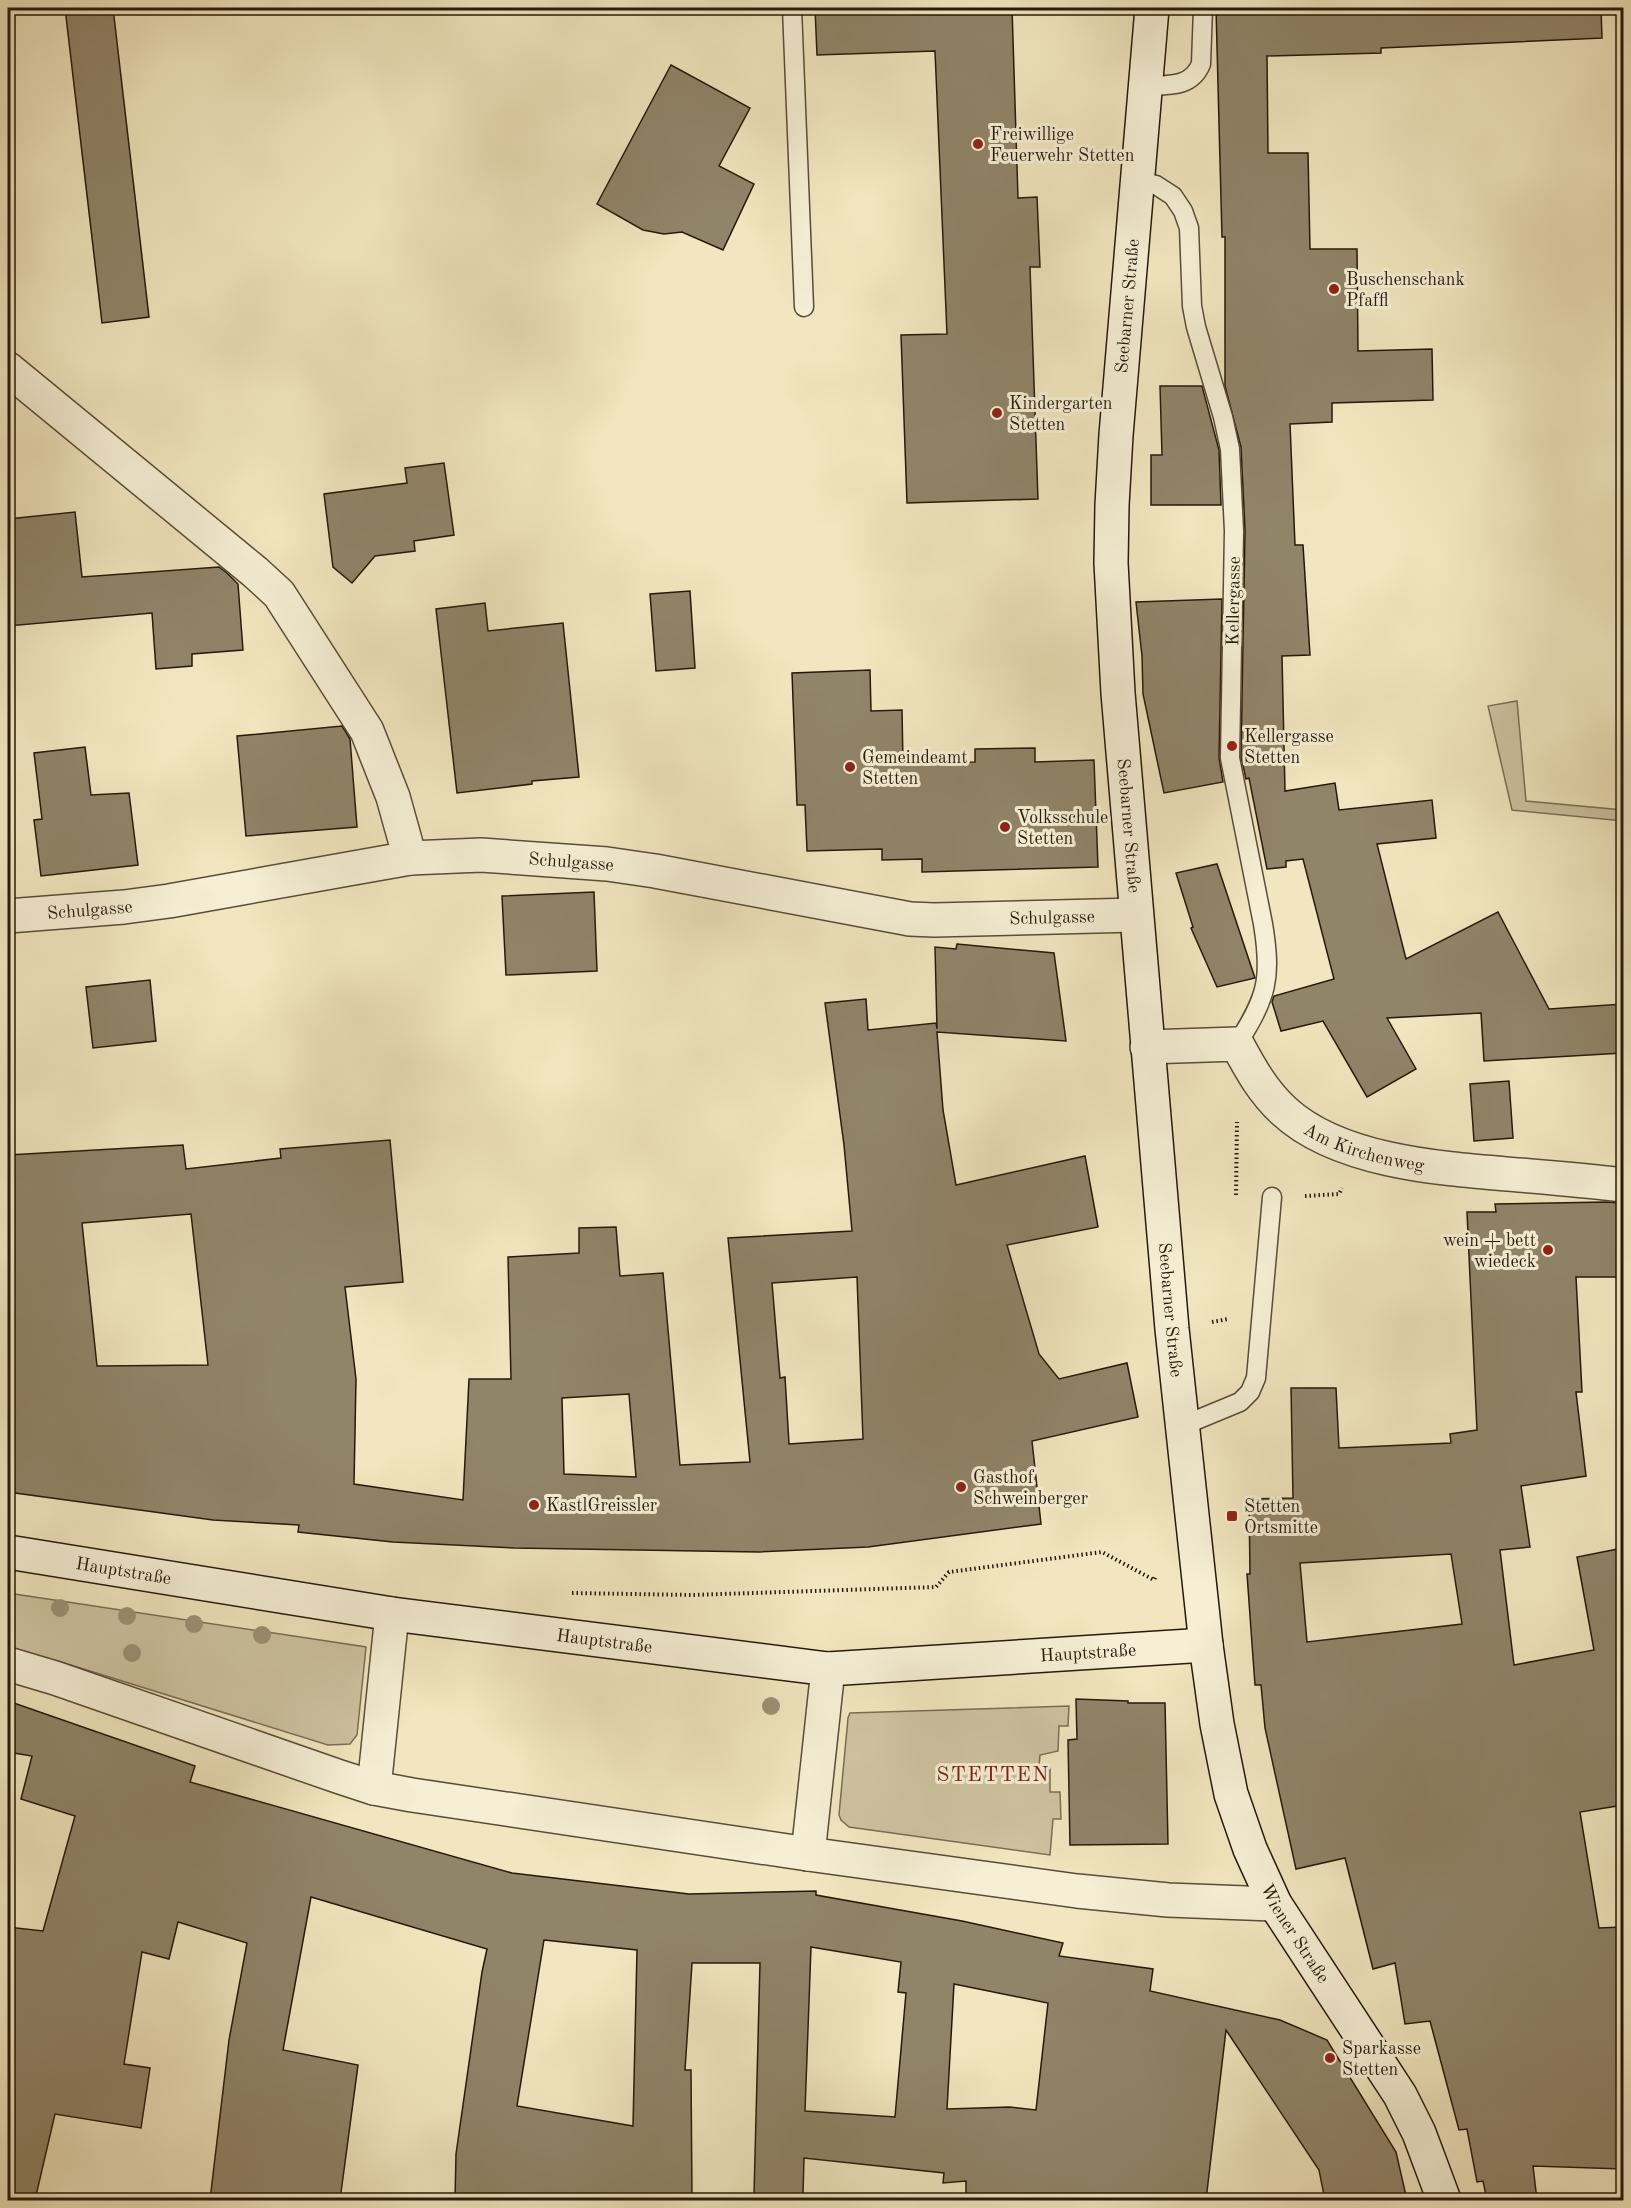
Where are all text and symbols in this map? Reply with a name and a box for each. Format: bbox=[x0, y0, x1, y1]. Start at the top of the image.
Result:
place label: Freiwillige Feuerwehr Stetten bbox=[990, 126, 1135, 165]
marker: Freiwillige Feuerwehr Stetten bbox=[971, 137, 985, 151]
street label: Seebarner Straße bbox=[1113, 238, 1143, 374]
place label: Buschenschank Pfaffl bbox=[1346, 271, 1465, 310]
marker: Buschenschank Pfaffl bbox=[1327, 282, 1341, 296]
place label: Kindergarten Stetten bbox=[1009, 395, 1113, 434]
marker: Kindergarten Stetten bbox=[990, 406, 1004, 420]
street label: Kellergasse bbox=[1224, 556, 1244, 646]
place label: Kellergasse Stetten bbox=[1244, 728, 1334, 767]
marker: Kellergasse Stetten bbox=[1225, 739, 1239, 753]
place label: Gemeindeamt Stetten bbox=[862, 749, 968, 788]
street label: Seebarner Straße bbox=[1114, 758, 1143, 894]
marker: Gemeindeamt Stetten bbox=[843, 760, 857, 774]
place label: Volksschule Stetten bbox=[1017, 809, 1108, 848]
marker: Volksschule Stetten bbox=[998, 820, 1012, 834]
street label: Schulgasse bbox=[528, 850, 615, 875]
street label: Schulgasse bbox=[46, 898, 134, 923]
street label: Schulgasse bbox=[1009, 908, 1095, 928]
street label: Am Kirchenweg bbox=[1300, 1120, 1426, 1175]
place label: wein + bett wiedeck bbox=[1443, 1232, 1536, 1271]
street label: Seebarner Straße bbox=[1155, 1242, 1185, 1378]
marker: wein + bett wiedeck bbox=[1541, 1243, 1555, 1257]
place label: Gasthof Schweinberger bbox=[973, 1469, 1089, 1508]
marker: Gasthof Schweinberger bbox=[954, 1480, 968, 1494]
place label: KastlGreissler bbox=[546, 1497, 658, 1515]
marker: KastlGreissler bbox=[527, 1498, 541, 1512]
place label: Stetten Ortsmitte bbox=[1244, 1498, 1318, 1537]
marker: Stetten Ortsmitte bbox=[1225, 1509, 1239, 1523]
street label: Hauptstraße bbox=[74, 1555, 172, 1588]
street label: Hauptstraße bbox=[555, 1627, 653, 1657]
street label: Hauptstraße bbox=[1039, 1641, 1137, 1666]
district label: STETTEN bbox=[936, 1765, 1050, 1786]
street label: Wiener Straße bbox=[1257, 1881, 1332, 1987]
place label: Sparkasse Stetten bbox=[1342, 2040, 1421, 2079]
marker: Sparkasse Stetten bbox=[1323, 2051, 1337, 2065]

